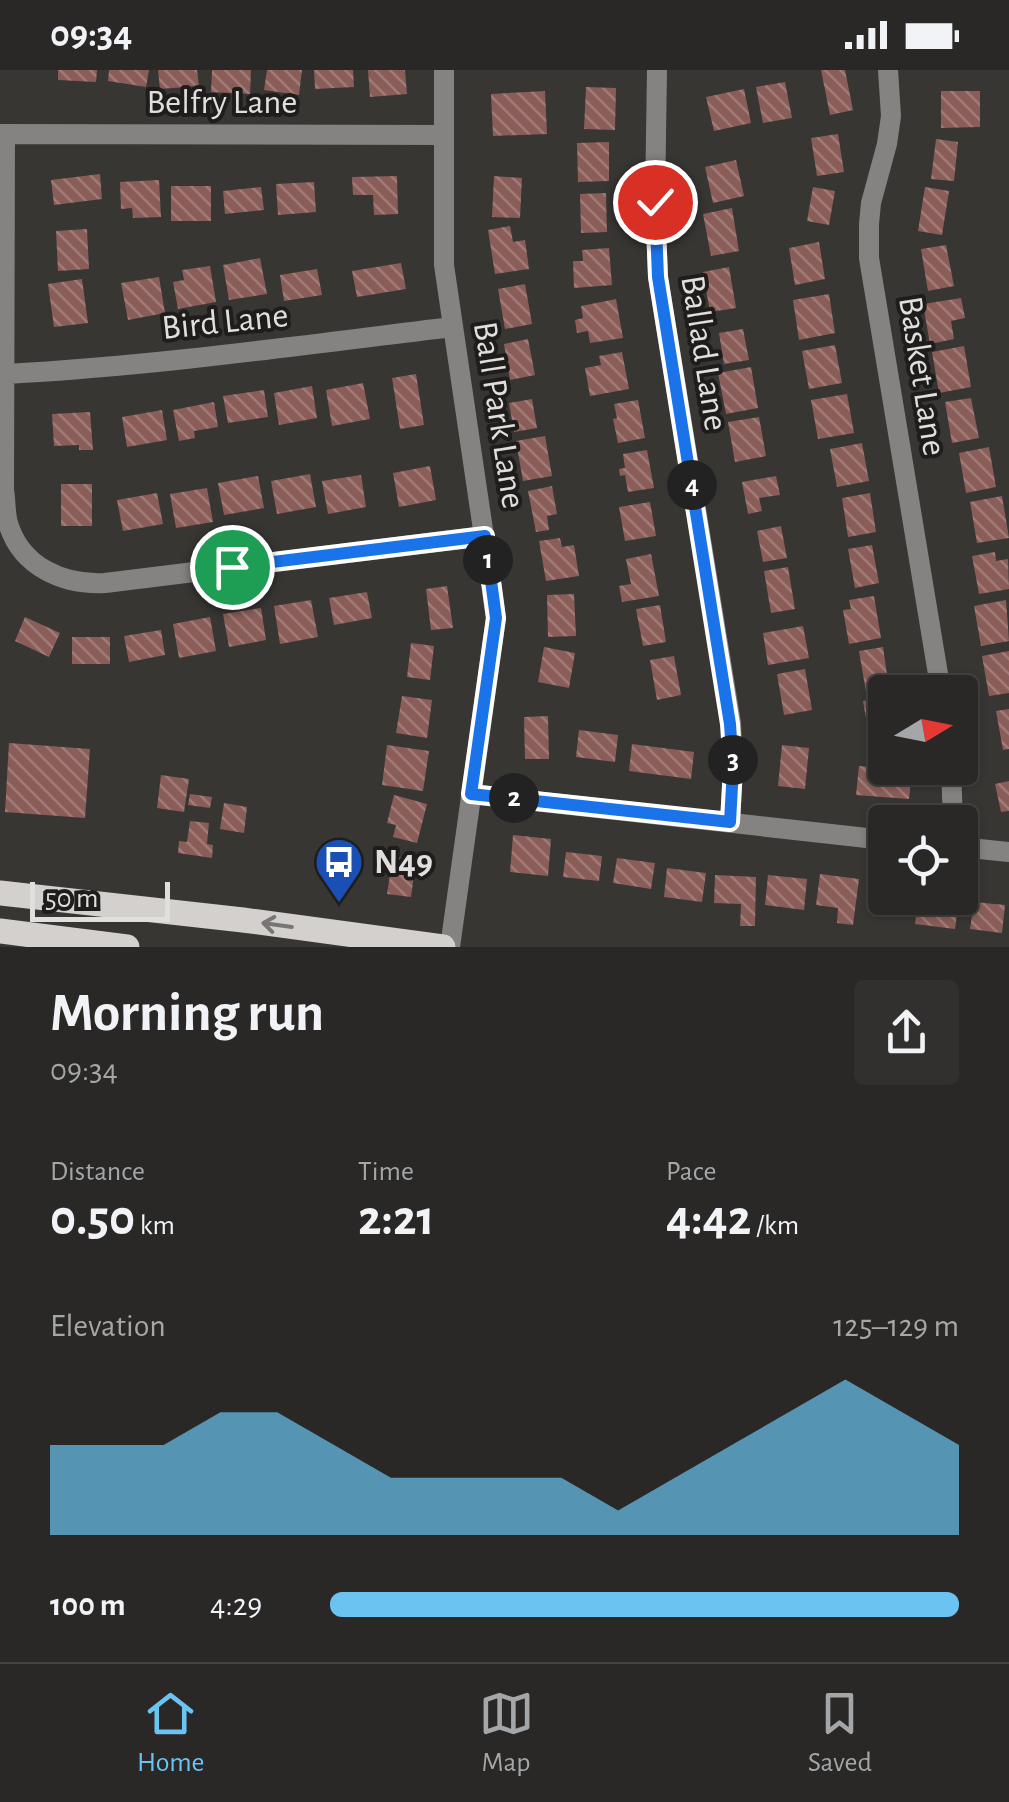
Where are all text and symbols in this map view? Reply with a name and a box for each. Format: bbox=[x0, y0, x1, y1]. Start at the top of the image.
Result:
text: 09:34 bbox=[50, 16, 132, 54]
street label: Belfry Lane bbox=[147, 85, 297, 120]
pin bbox=[613, 160, 698, 245]
icon: check bbox=[628, 175, 683, 230]
street label: Ballad Lane bbox=[674, 273, 734, 433]
street label: Basket Lane bbox=[892, 294, 952, 458]
street label: Bird Lane bbox=[160, 298, 290, 346]
street label: Ball Park Lane bbox=[467, 319, 531, 511]
pin: 4 bbox=[667, 460, 717, 510]
text: 4 bbox=[685, 471, 699, 499]
pin bbox=[190, 525, 275, 610]
pin: 1 bbox=[463, 535, 513, 585]
icon: arrive bbox=[205, 540, 260, 595]
text: 1 bbox=[483, 546, 493, 574]
north arrow bbox=[868, 675, 978, 785]
map controls bbox=[868, 675, 978, 915]
pin: 3 bbox=[708, 735, 758, 785]
text: 3 bbox=[727, 746, 739, 774]
pin: 2 bbox=[489, 773, 539, 823]
text: 2 bbox=[507, 784, 521, 812]
button: locate bbox=[868, 805, 978, 915]
bus stop icon: N49 bbox=[313, 836, 365, 904]
place label: N49 bbox=[374, 845, 433, 880]
scale bar bbox=[30, 877, 170, 921]
text: 50 m bbox=[45, 885, 99, 913]
one-way arrow bbox=[261, 915, 294, 933]
button: share bbox=[854, 980, 959, 1085]
text: Morning run bbox=[50, 986, 324, 1041]
text: 09:34 bbox=[50, 1054, 118, 1086]
text: Distance bbox=[50, 1158, 145, 1186]
text: Time bbox=[358, 1158, 414, 1186]
text: Pace bbox=[666, 1158, 716, 1186]
text: 0.50 bbox=[50, 1194, 135, 1244]
text: 2:21 bbox=[358, 1194, 435, 1244]
text: 4:42 bbox=[666, 1194, 751, 1244]
text: km bbox=[135, 1212, 175, 1240]
text: /km bbox=[751, 1212, 799, 1240]
text: Elevation bbox=[50, 1310, 166, 1342]
text: 125–129 m bbox=[833, 1310, 959, 1342]
text: 100 m bbox=[50, 1589, 126, 1621]
text: 4:29 bbox=[210, 1589, 262, 1621]
tab: Home bbox=[137, 1686, 204, 1780]
tab: Map bbox=[479, 1686, 534, 1780]
tab: Saved bbox=[808, 1686, 872, 1780]

